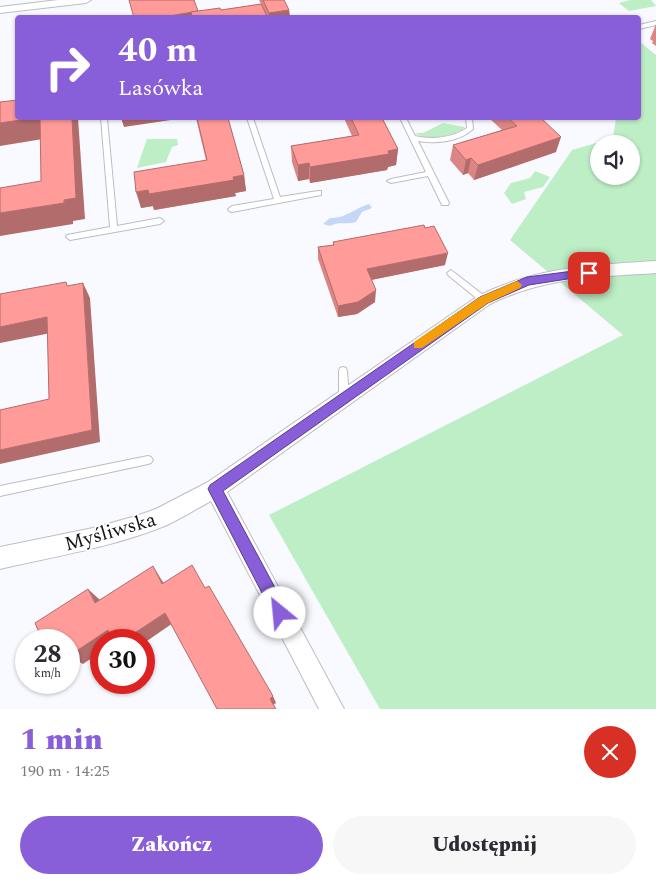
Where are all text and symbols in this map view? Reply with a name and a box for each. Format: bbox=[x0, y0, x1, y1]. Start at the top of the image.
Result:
text: 40 m bbox=[118, 24, 198, 77]
icon: right bbox=[35, 35, 100, 100]
text: Lasówka bbox=[118, 72, 203, 105]
map controls bbox=[590, 135, 640, 185]
button: sound bbox=[590, 135, 640, 185]
pin bbox=[568, 252, 610, 294]
icon: arrive bbox=[575, 259, 603, 287]
street label: Myśliwska bbox=[61, 505, 160, 559]
position arrow bbox=[253, 586, 305, 638]
speed limit sign: 30 bbox=[90, 629, 155, 694]
text: 28 bbox=[33, 636, 62, 674]
text: km/h bbox=[34, 664, 61, 683]
text: 1 min bbox=[20, 717, 103, 763]
button: close bbox=[584, 726, 636, 778]
text: 190 m · 14:25 bbox=[20, 759, 110, 783]
button: Zakończ bbox=[20, 816, 323, 874]
button: Udostępnij bbox=[333, 816, 636, 874]

